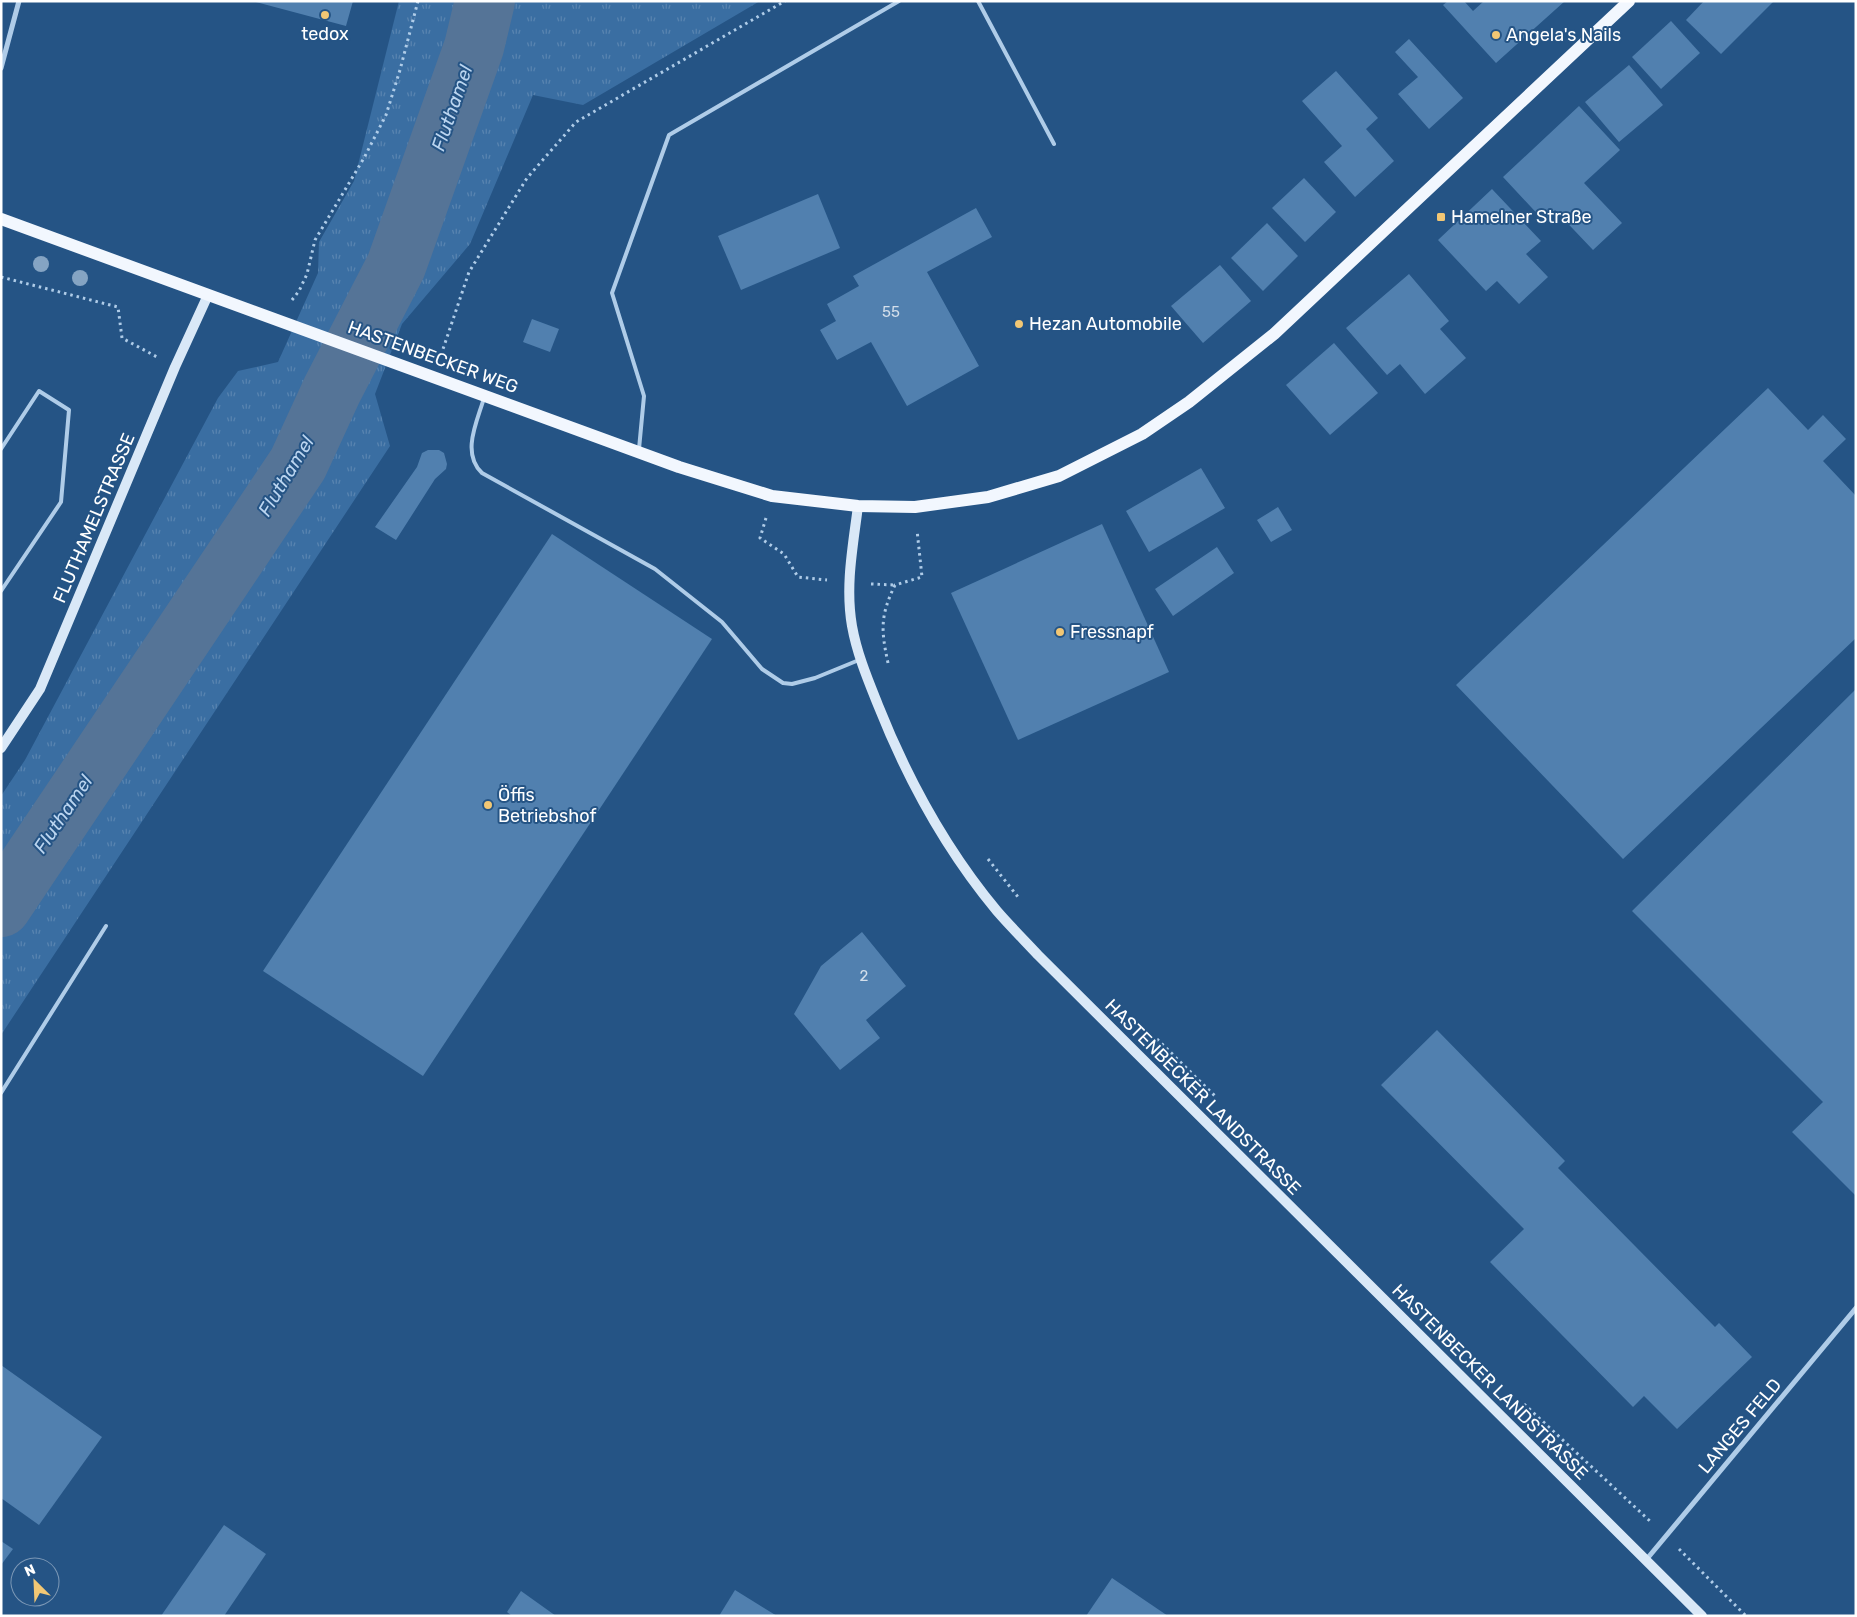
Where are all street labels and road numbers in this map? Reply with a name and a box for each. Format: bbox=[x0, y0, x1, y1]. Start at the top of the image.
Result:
street label: HASTENBECKER WEG bbox=[345, 316, 521, 398]
street label: FLUTHAMELSTRASSE bbox=[48, 430, 140, 606]
street label: HASTENBECKER LANDSTRASSE bbox=[1101, 995, 1305, 1199]
street label: HASTENBECKER LANDSTRASSE bbox=[1388, 1280, 1592, 1484]
street label: LANGES FELD bbox=[1694, 1374, 1786, 1478]

